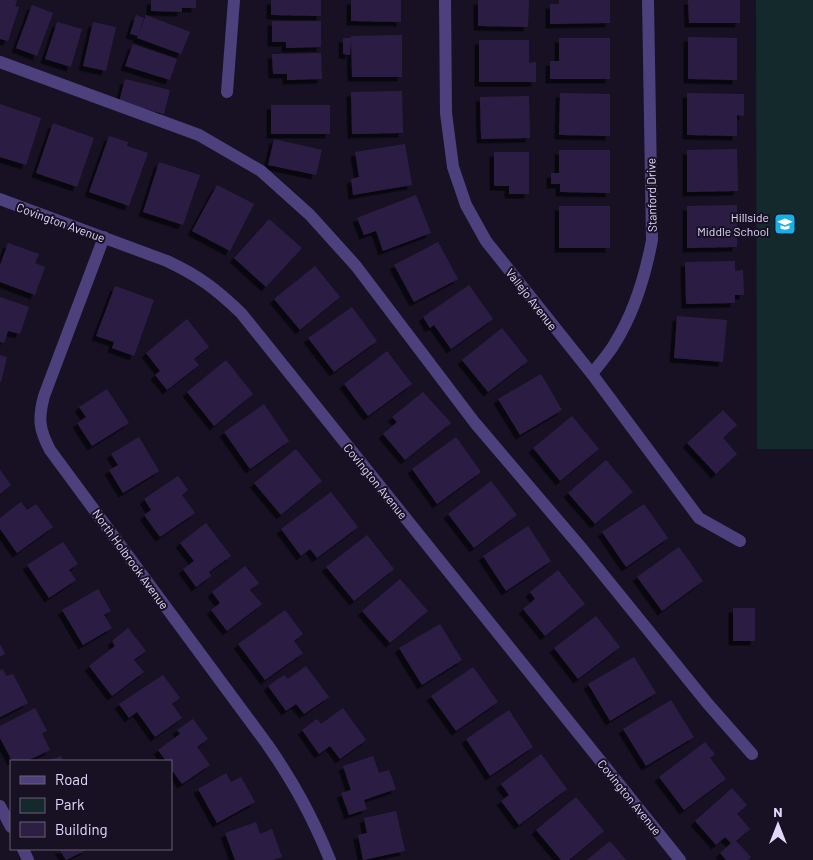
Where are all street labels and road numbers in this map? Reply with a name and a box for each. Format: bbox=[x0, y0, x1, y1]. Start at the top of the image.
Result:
street label: Stanford Drive bbox=[643, 158, 659, 232]
street label: Covington Avenue bbox=[15, 200, 107, 244]
street label: Vallejo Avenue bbox=[504, 265, 560, 333]
street label: Covington Avenue bbox=[341, 440, 411, 522]
street label: North Holbrook Avenue bbox=[90, 506, 172, 612]
street label: Covington Avenue bbox=[595, 756, 665, 838]

